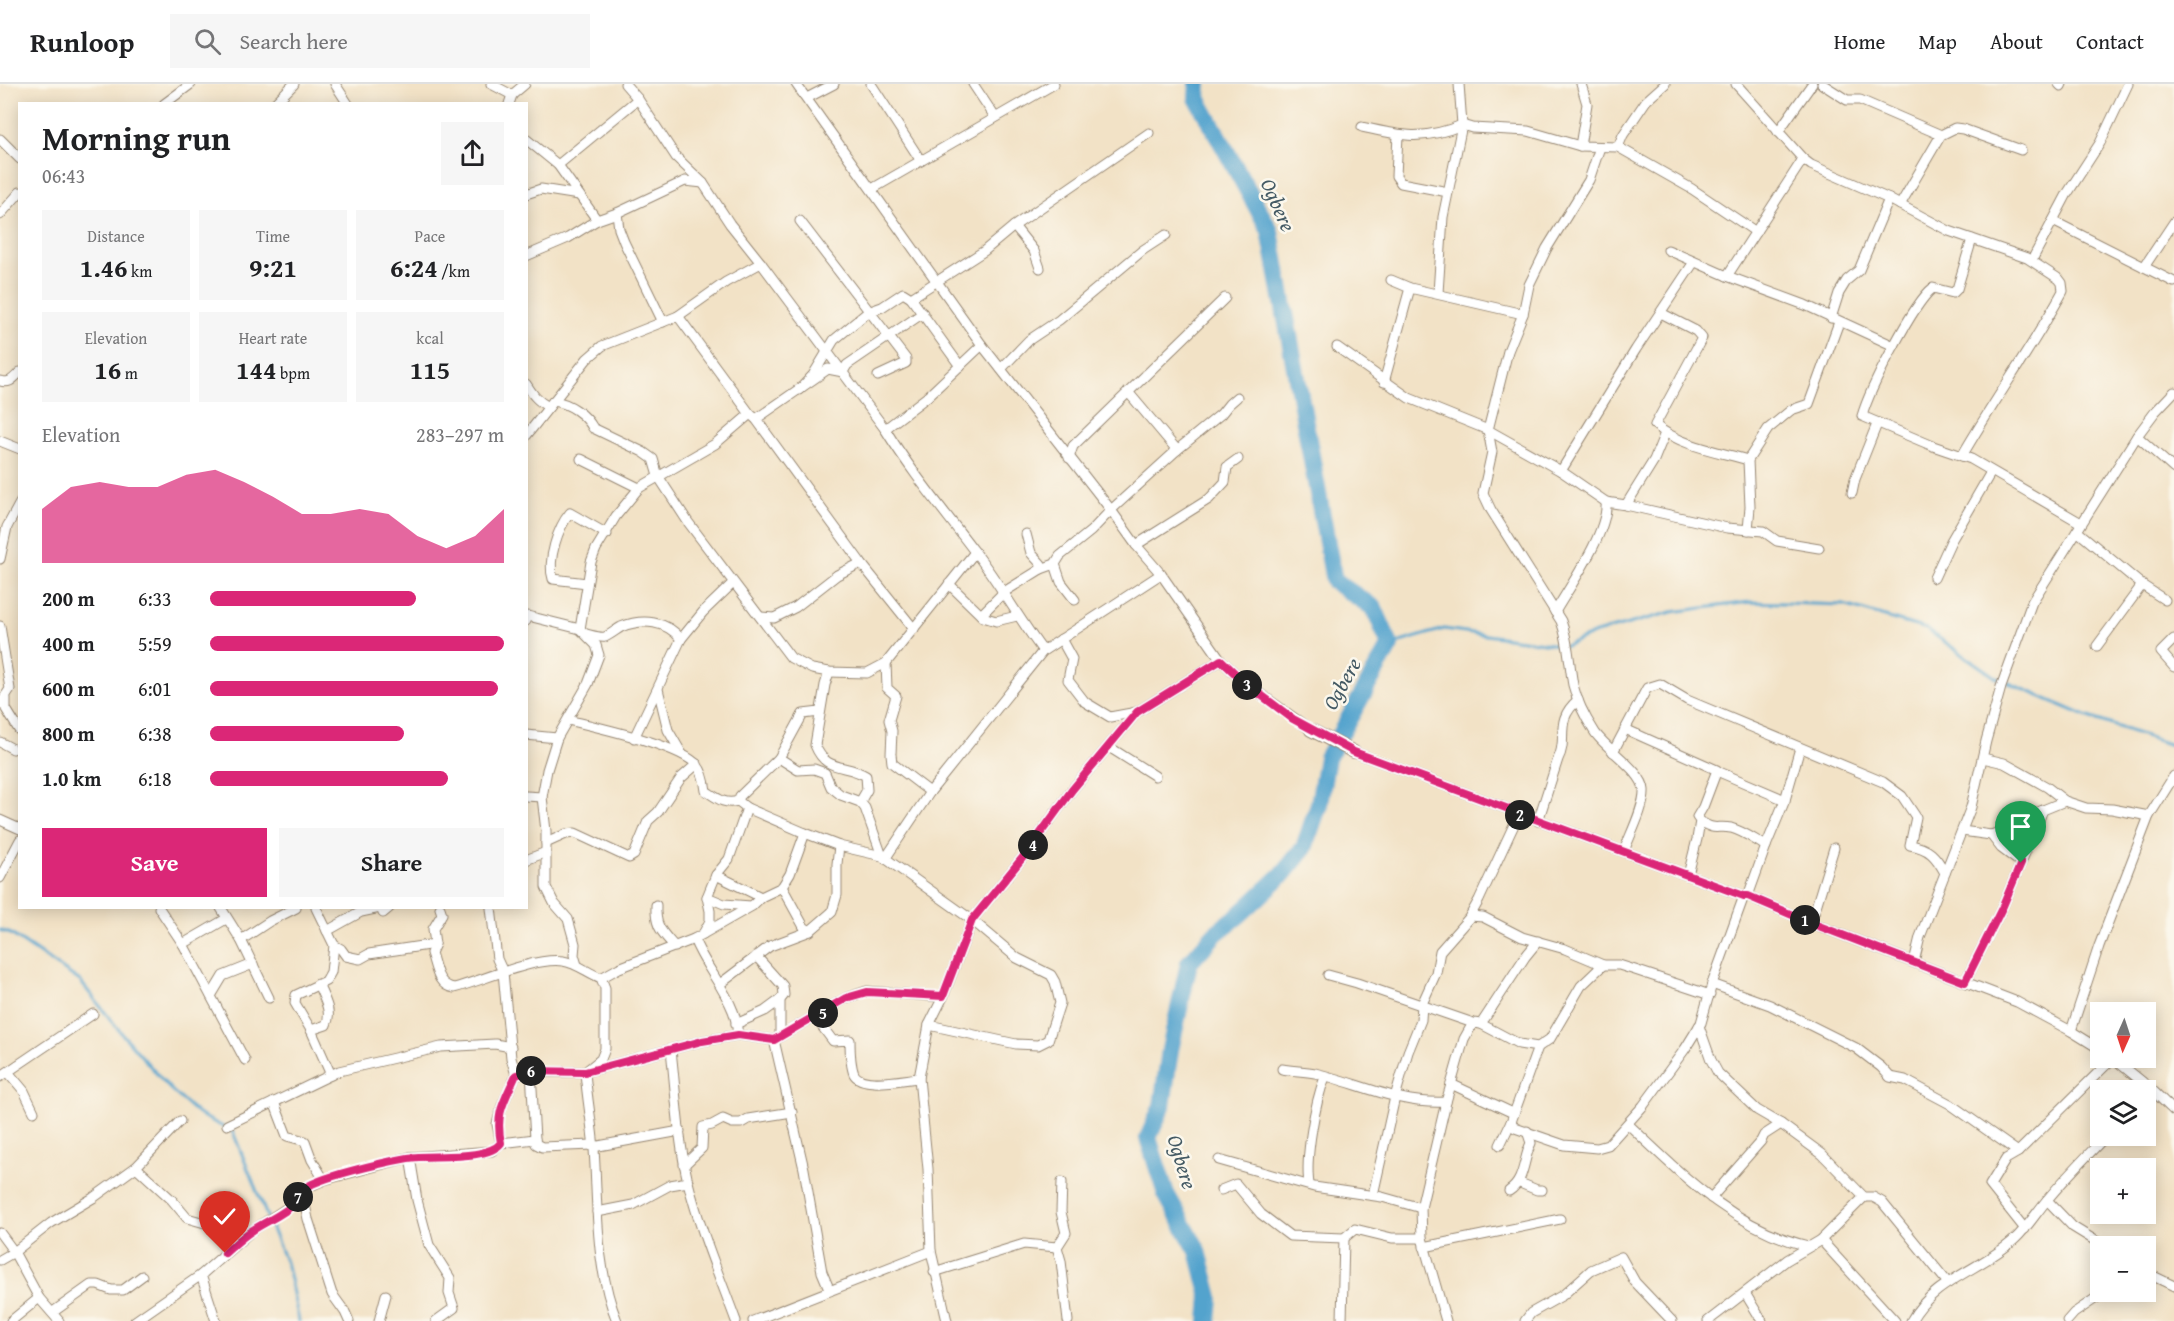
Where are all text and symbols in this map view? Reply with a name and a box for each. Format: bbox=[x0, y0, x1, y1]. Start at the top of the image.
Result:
search box bbox=[170, 14, 590, 68]
text: Runloop bbox=[30, 21, 134, 62]
icon: search bbox=[191, 25, 224, 58]
text: Search here bbox=[239, 25, 348, 57]
text: Home bbox=[1834, 26, 1885, 57]
text: Map bbox=[1918, 26, 1957, 57]
text: About bbox=[1990, 26, 2043, 57]
text: Contact bbox=[2076, 26, 2144, 57]
text: Morning run bbox=[42, 114, 231, 162]
button: share bbox=[441, 122, 504, 185]
text: 06:43 bbox=[42, 161, 85, 190]
water label: Ogbere bbox=[1253, 173, 1304, 236]
text: Distance bbox=[87, 224, 145, 248]
text: Time bbox=[256, 224, 290, 248]
text: Pace bbox=[415, 224, 445, 248]
text: 1.46 bbox=[80, 248, 128, 287]
text: 9:21 bbox=[249, 248, 297, 287]
text: 6:24 bbox=[390, 248, 438, 287]
text: km bbox=[128, 259, 152, 283]
text: /km bbox=[438, 259, 470, 283]
text: Elevation bbox=[85, 326, 147, 350]
text: Heart rate bbox=[239, 326, 307, 350]
text: kcal bbox=[416, 326, 444, 350]
text: 16 bbox=[94, 350, 121, 389]
text: 144 bbox=[236, 350, 276, 389]
text: 115 bbox=[410, 350, 450, 389]
text: m bbox=[121, 361, 138, 385]
text: bpm bbox=[276, 361, 310, 385]
text: Elevation bbox=[42, 420, 120, 449]
text: 283–297 m bbox=[416, 420, 504, 449]
text: 200 m bbox=[42, 584, 95, 613]
text: 6:33 bbox=[138, 584, 172, 613]
text: 400 m bbox=[42, 629, 95, 658]
text: 5:59 bbox=[138, 629, 172, 658]
water label: Ogbere bbox=[1315, 652, 1369, 716]
pin: 3 bbox=[1232, 670, 1262, 700]
text: 3 bbox=[1243, 673, 1251, 697]
text: 600 m bbox=[42, 674, 95, 703]
text: 6:01 bbox=[138, 674, 172, 703]
text: 800 m bbox=[42, 719, 95, 748]
text: 6:38 bbox=[138, 719, 172, 748]
text: 1.0 km bbox=[42, 764, 101, 793]
text: 6:18 bbox=[138, 764, 172, 793]
pin: 2 bbox=[1505, 800, 1535, 830]
pin bbox=[1995, 801, 2046, 863]
text: 2 bbox=[1516, 803, 1524, 827]
icon: arrive bbox=[2004, 810, 2037, 843]
button: Save bbox=[42, 828, 267, 897]
button: Share bbox=[279, 828, 504, 897]
pin: 4 bbox=[1018, 830, 1048, 860]
text: 4 bbox=[1029, 833, 1037, 857]
pin: 1 bbox=[1790, 905, 1820, 935]
text: 1 bbox=[1801, 908, 1809, 932]
pin: 5 bbox=[808, 998, 838, 1028]
text: 5 bbox=[819, 1001, 827, 1025]
north arrow bbox=[2090, 1002, 2156, 1068]
map controls bbox=[2090, 1002, 2156, 1302]
pin: 6 bbox=[516, 1056, 546, 1086]
text: 6 bbox=[527, 1059, 535, 1083]
button: layers bbox=[2090, 1080, 2156, 1146]
water label: Ogbere bbox=[1160, 1131, 1205, 1193]
button: + bbox=[2090, 1158, 2156, 1224]
pin: 7 bbox=[283, 1182, 313, 1212]
text: 7 bbox=[294, 1185, 302, 1209]
pin bbox=[199, 1191, 250, 1253]
icon: check bbox=[208, 1200, 241, 1233]
button: − bbox=[2090, 1236, 2156, 1302]

